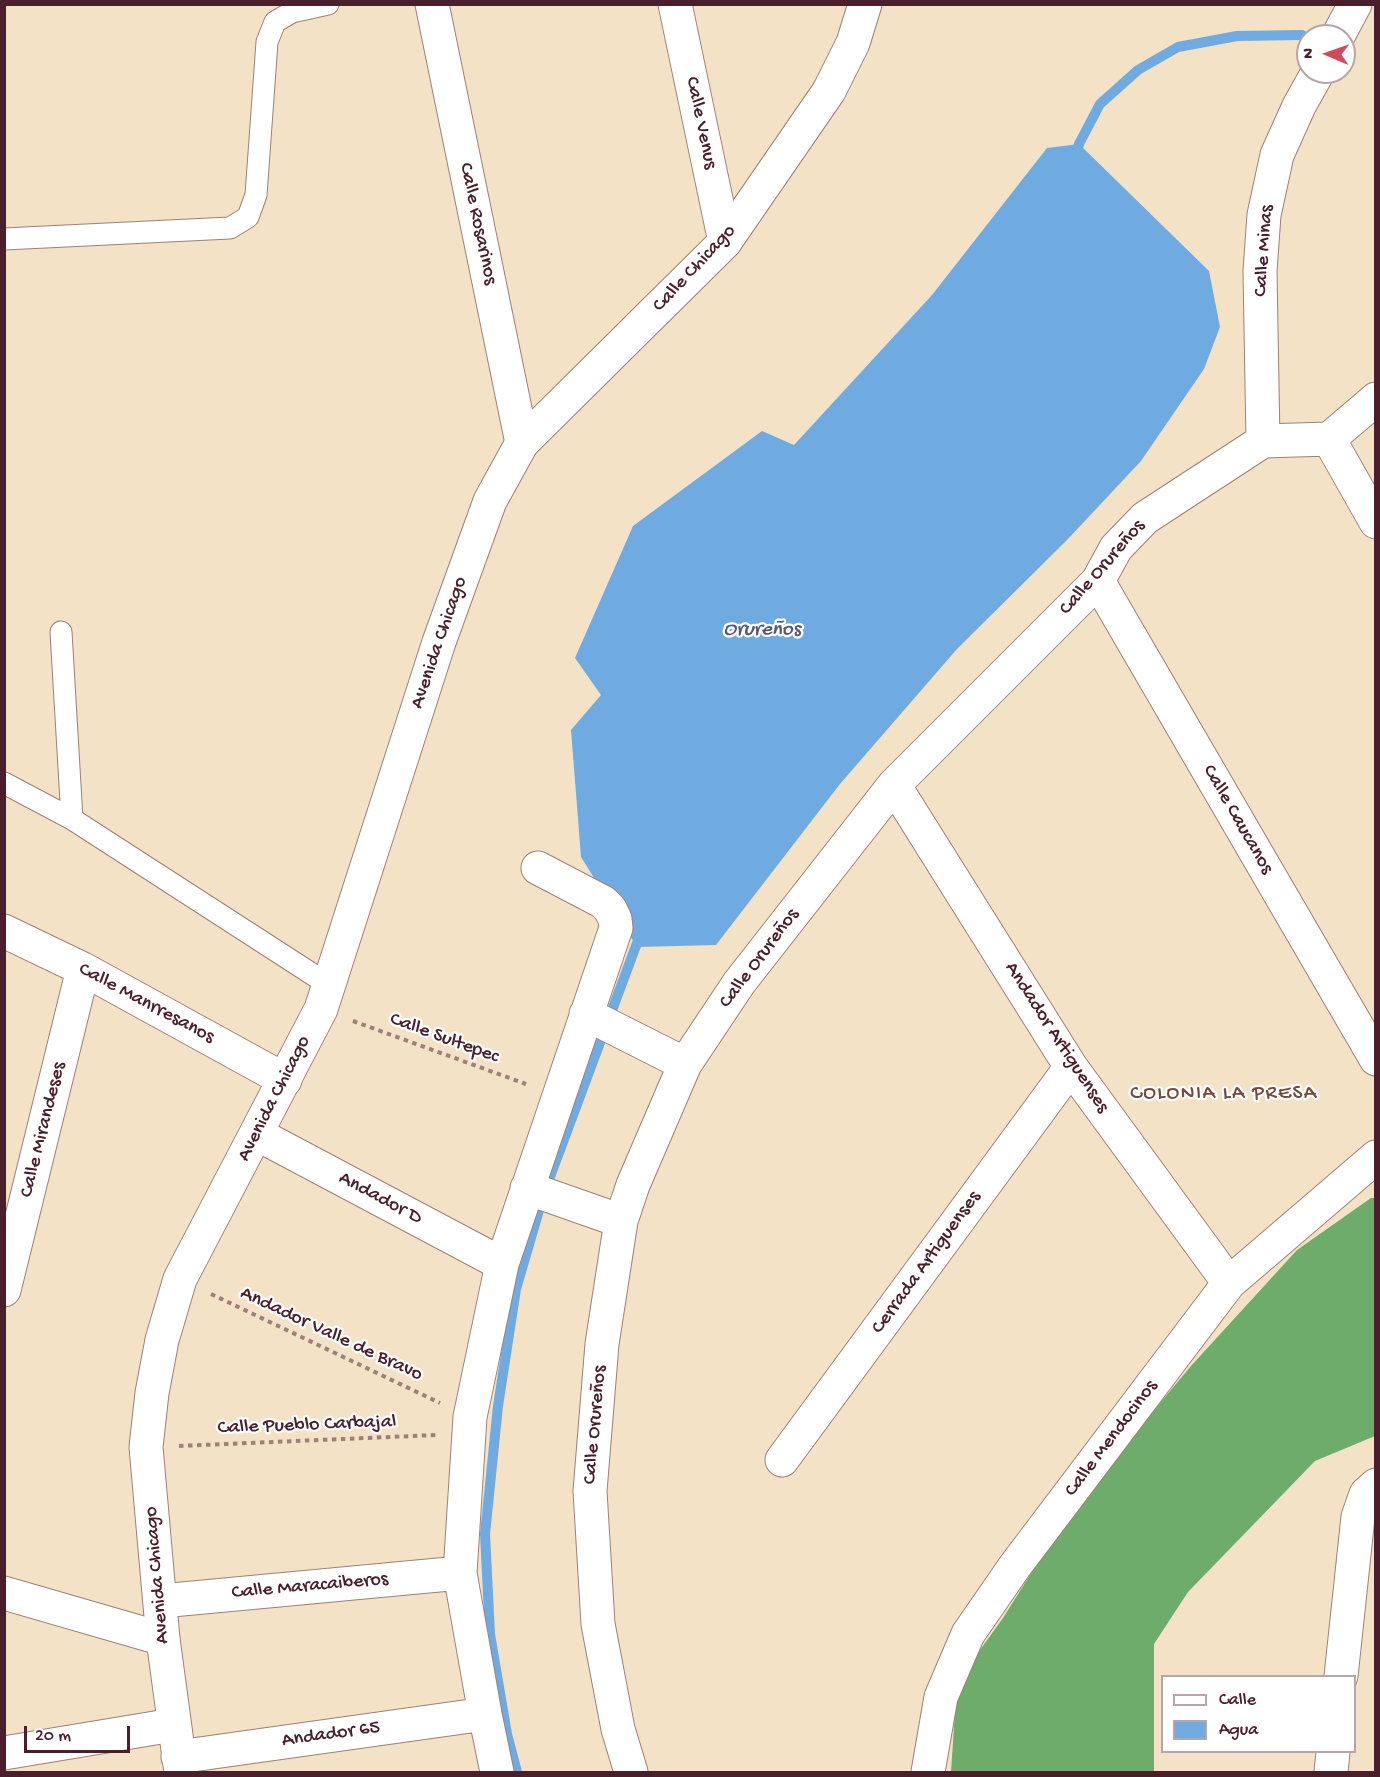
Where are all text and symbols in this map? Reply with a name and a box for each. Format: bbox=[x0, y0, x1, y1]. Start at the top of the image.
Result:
north arrow bbox=[1296, 24, 1356, 84]
text: N bbox=[1300, 48, 1319, 59]
street label: Calle Venus bbox=[679, 75, 721, 171]
street label: Calle Rosarinos bbox=[452, 161, 502, 287]
street label: Calle Minas bbox=[1250, 204, 1280, 298]
street label: Calle Chicago bbox=[648, 220, 742, 318]
street label: Calle Orureños bbox=[1055, 515, 1151, 621]
street label: Avenida Chicago bbox=[406, 574, 474, 712]
water label: Orureños bbox=[724, 618, 800, 644]
street label: Calle Caucanos bbox=[1196, 761, 1278, 879]
street label: Calle Orureños bbox=[715, 904, 805, 1014]
street label: Calle Manrresanos bbox=[74, 958, 218, 1050]
street label: Andador Artiguenses bbox=[998, 958, 1114, 1118]
street label: Calle Sultepec bbox=[386, 1008, 502, 1070]
street label: Avenida Chicago bbox=[233, 1032, 317, 1166]
street label: Calle Mirandeses bbox=[16, 1060, 72, 1200]
district label: COLONIA LA PRESA bbox=[1130, 1082, 1318, 1108]
street label: Andador D bbox=[334, 1167, 426, 1231]
street label: Cerrada Artiguenses bbox=[867, 1187, 987, 1339]
street label: Andador Valle de Bravo bbox=[236, 1282, 426, 1388]
street label: Calle Orureños bbox=[579, 1365, 613, 1485]
street label: Calle Mendocinos bbox=[1060, 1376, 1164, 1502]
street label: Calle Pueblo Carbajal bbox=[217, 1411, 397, 1441]
street label: Avenida Chicago bbox=[140, 1505, 176, 1645]
street label: Calle Maracaiberos bbox=[231, 1568, 389, 1606]
legend bbox=[1161, 1675, 1356, 1753]
text: Calle bbox=[1219, 1690, 1256, 1711]
scale bar bbox=[27, 1714, 134, 1752]
street label: Andador 65 bbox=[280, 1716, 382, 1754]
text: Agua bbox=[1219, 1720, 1258, 1741]
text: 20 m bbox=[35, 1726, 71, 1747]

